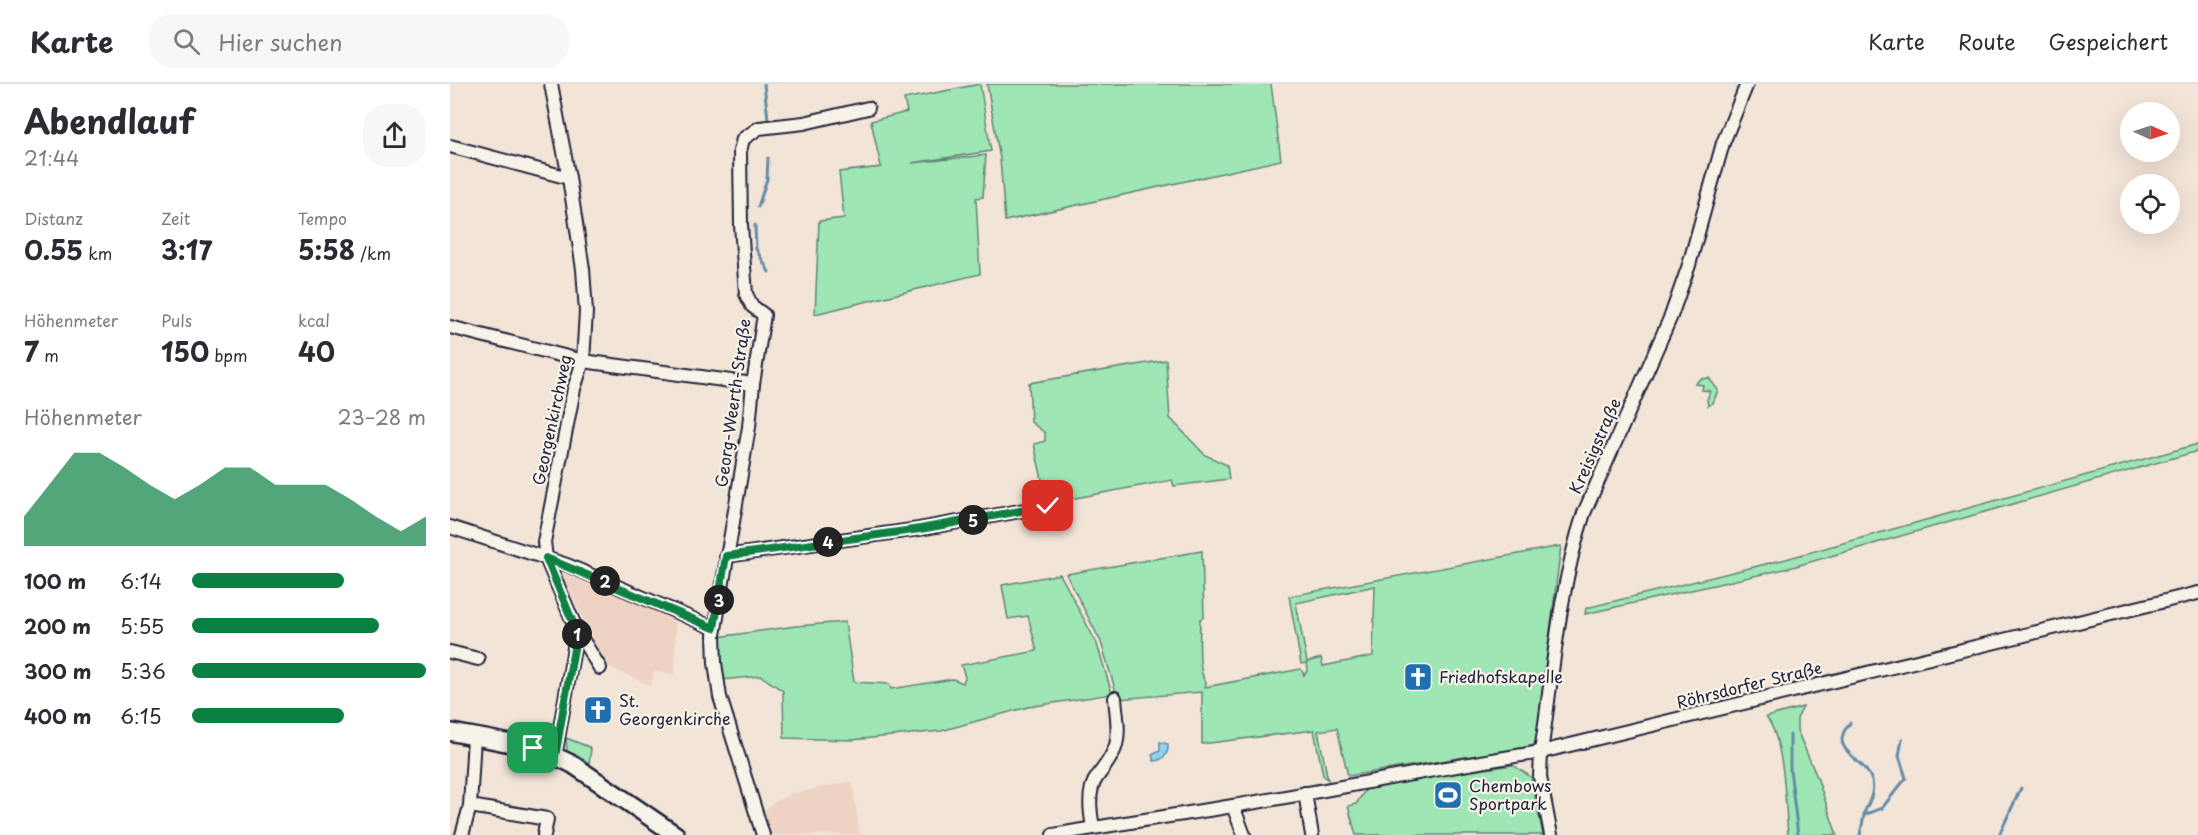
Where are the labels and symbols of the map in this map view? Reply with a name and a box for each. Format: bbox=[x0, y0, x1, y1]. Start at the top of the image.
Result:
north arrow bbox=[2120, 102, 2180, 162]
street label: Georg-Weerth-Straße bbox=[708, 317, 756, 489]
street label: Georgenkirchweg bbox=[525, 352, 577, 487]
street label: Kreisigstraße bbox=[1562, 394, 1626, 497]
pin bbox=[1022, 480, 1073, 531]
pin: 5 bbox=[958, 505, 988, 535]
pin: 4 bbox=[813, 527, 843, 557]
pin: 2 bbox=[590, 566, 620, 596]
pin: 3 bbox=[704, 585, 734, 615]
pin: 1 bbox=[562, 619, 592, 649]
street label: Röhrsdorfer Straße bbox=[1674, 654, 1824, 714]
church icon: Friedhofskapelle bbox=[1402, 661, 1434, 693]
place label: Friedhofskapelle bbox=[1439, 664, 1563, 688]
place label: St. Georgenkirche bbox=[619, 688, 731, 730]
church icon: St. Georgenkirche bbox=[582, 694, 614, 726]
pin bbox=[507, 722, 558, 773]
place label: Chembows Sportpark bbox=[1469, 773, 1551, 815]
sports icon: Chembows Sportpark bbox=[1432, 779, 1464, 811]

